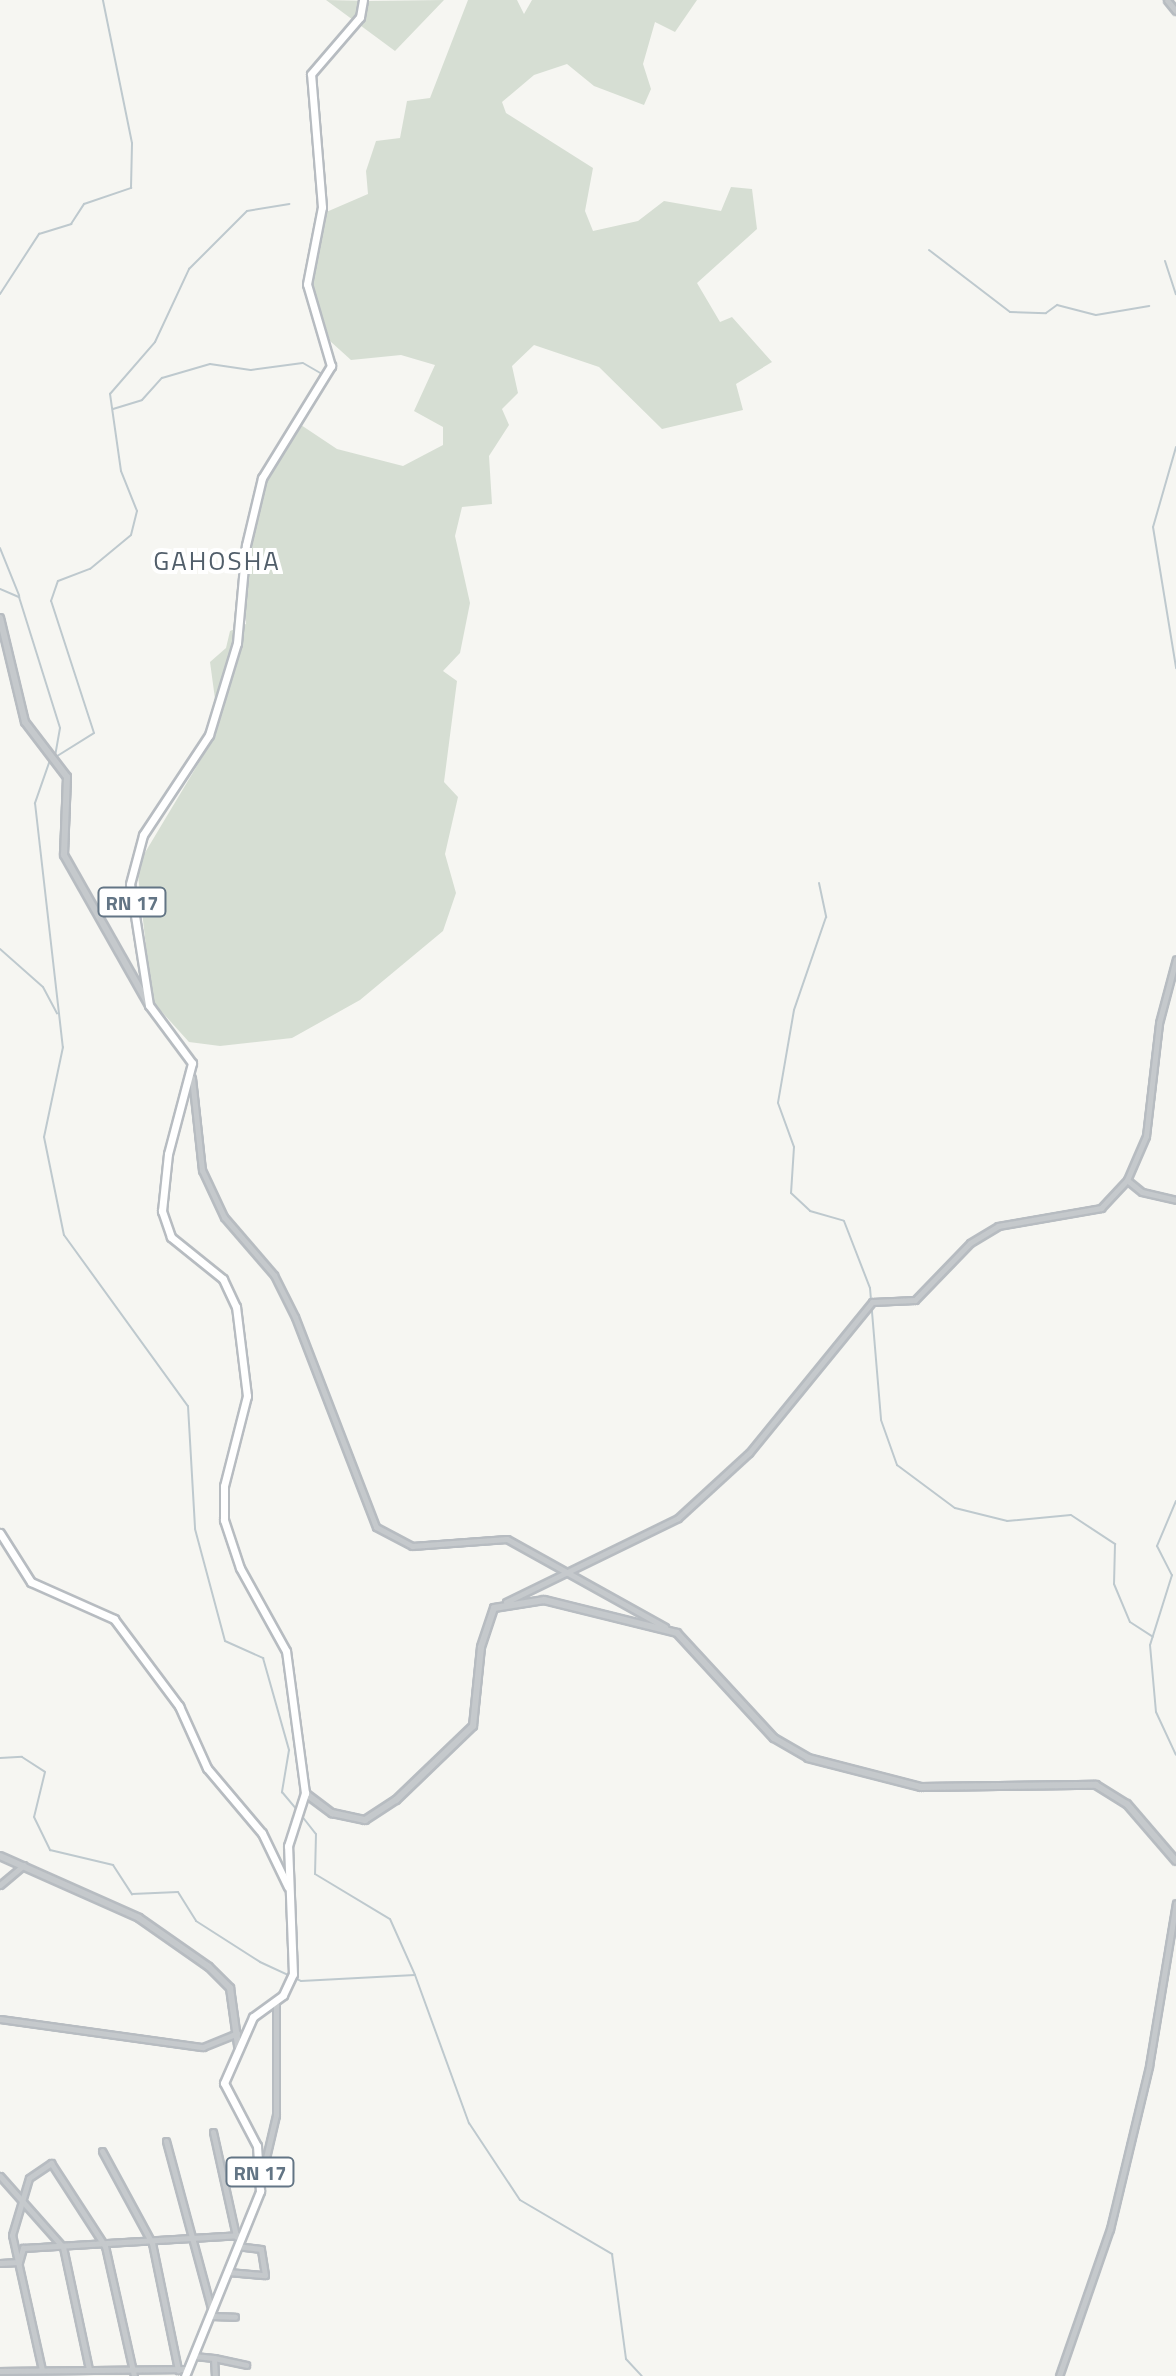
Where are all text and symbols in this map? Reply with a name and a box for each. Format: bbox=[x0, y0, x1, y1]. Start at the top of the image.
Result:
district label: GAHOSHA bbox=[153, 545, 281, 577]
road number: RN 17 bbox=[96, 886, 168, 918]
road number: RN 17 bbox=[224, 2156, 296, 2188]

